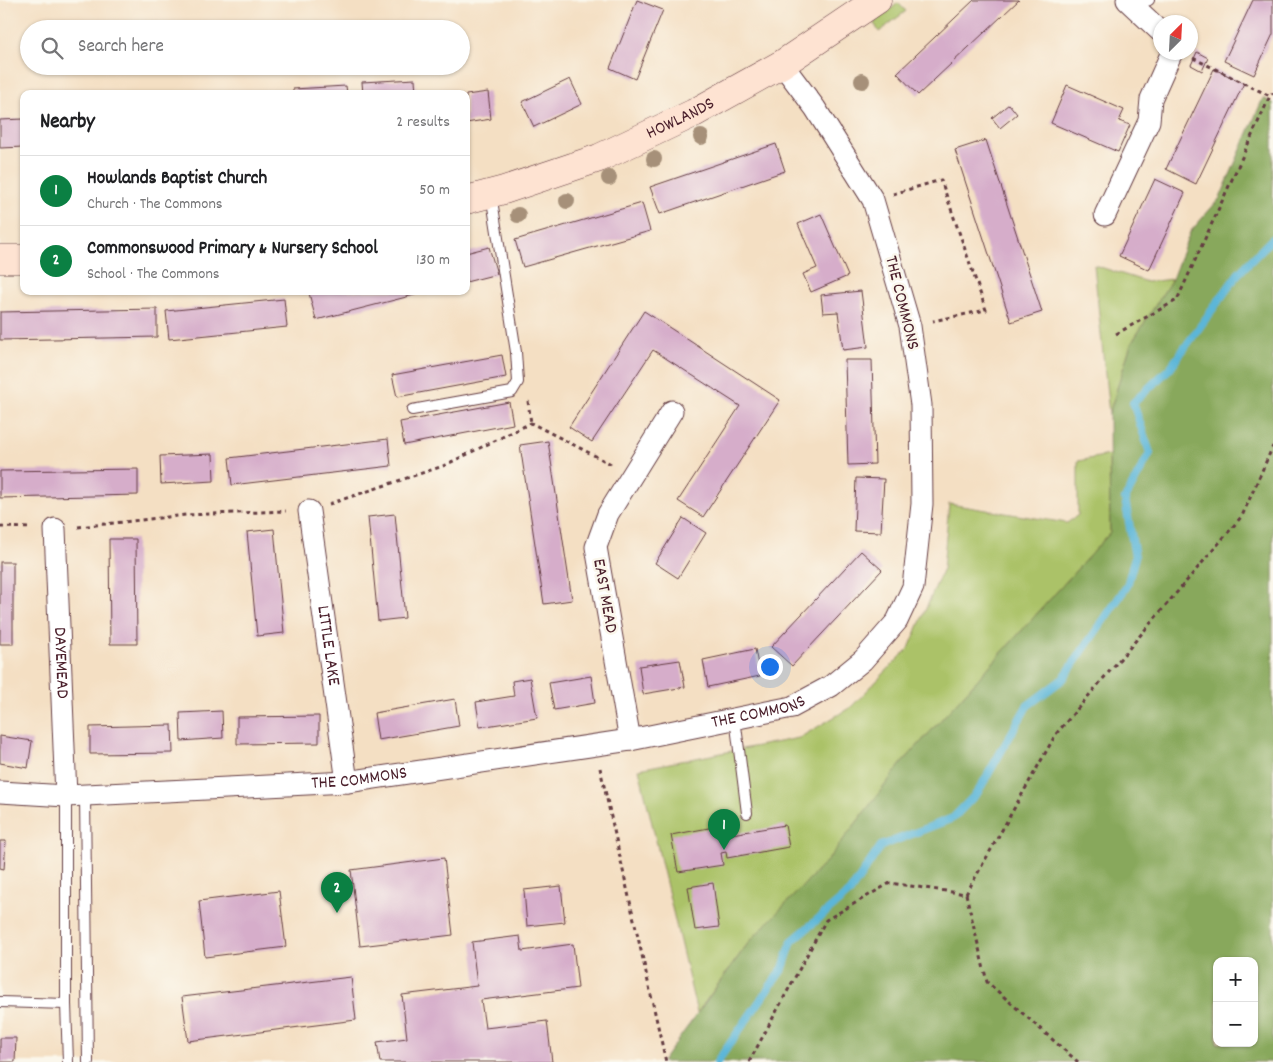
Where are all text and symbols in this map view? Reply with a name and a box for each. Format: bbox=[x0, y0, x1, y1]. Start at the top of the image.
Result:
north arrow bbox=[1153, 15, 1198, 60]
search box bbox=[20, 20, 470, 75]
icon: search bbox=[38, 34, 66, 62]
text: Search here bbox=[78, 34, 164, 61]
street label: HOWLANDS bbox=[642, 91, 719, 146]
text: Nearby bbox=[40, 108, 95, 138]
text: 2 results bbox=[396, 111, 450, 134]
text: Howlands Baptist Church bbox=[87, 166, 267, 193]
text: 1 bbox=[54, 179, 58, 202]
text: 50 m bbox=[419, 179, 450, 202]
text: Church · The Commons bbox=[87, 193, 223, 216]
text: Commonswood Primary & Nursery School bbox=[87, 236, 378, 263]
text: 2 bbox=[53, 249, 60, 272]
text: 130 m bbox=[416, 249, 450, 272]
street label: THE COMMONS bbox=[877, 253, 925, 353]
text: School · The Commons bbox=[87, 263, 220, 286]
street label: EAST MEAD bbox=[585, 557, 623, 635]
street label: LITTLE LAKE bbox=[310, 604, 346, 687]
street label: DAYEMEAD bbox=[47, 627, 74, 699]
your location bbox=[757, 654, 783, 680]
street label: THE COMMONS bbox=[709, 689, 811, 736]
street label: THE COMMONS bbox=[311, 761, 409, 796]
pin: 1 bbox=[708, 809, 740, 850]
pin: 2 bbox=[321, 872, 353, 913]
map controls bbox=[1213, 957, 1258, 1047]
button: + bbox=[1213, 957, 1258, 1002]
button: − bbox=[1213, 1002, 1258, 1047]

